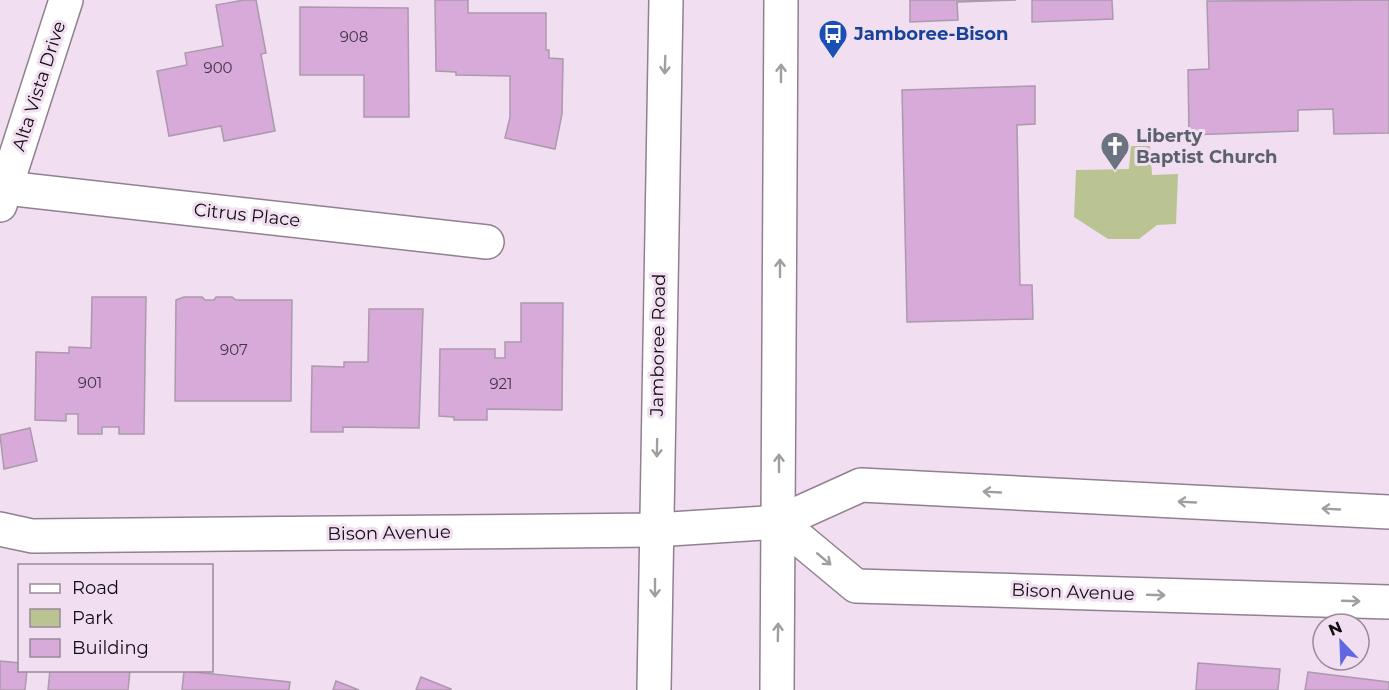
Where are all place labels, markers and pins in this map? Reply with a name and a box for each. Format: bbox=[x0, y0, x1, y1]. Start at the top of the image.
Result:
bus stop icon: Jamboree-Bison bbox=[817, 18, 849, 60]
place label: Jamboree-Bison bbox=[853, 23, 1008, 45]
place label: Liberty Baptist Church bbox=[1136, 125, 1277, 168]
church icon: Liberty Baptist Church bbox=[1099, 130, 1131, 172]

